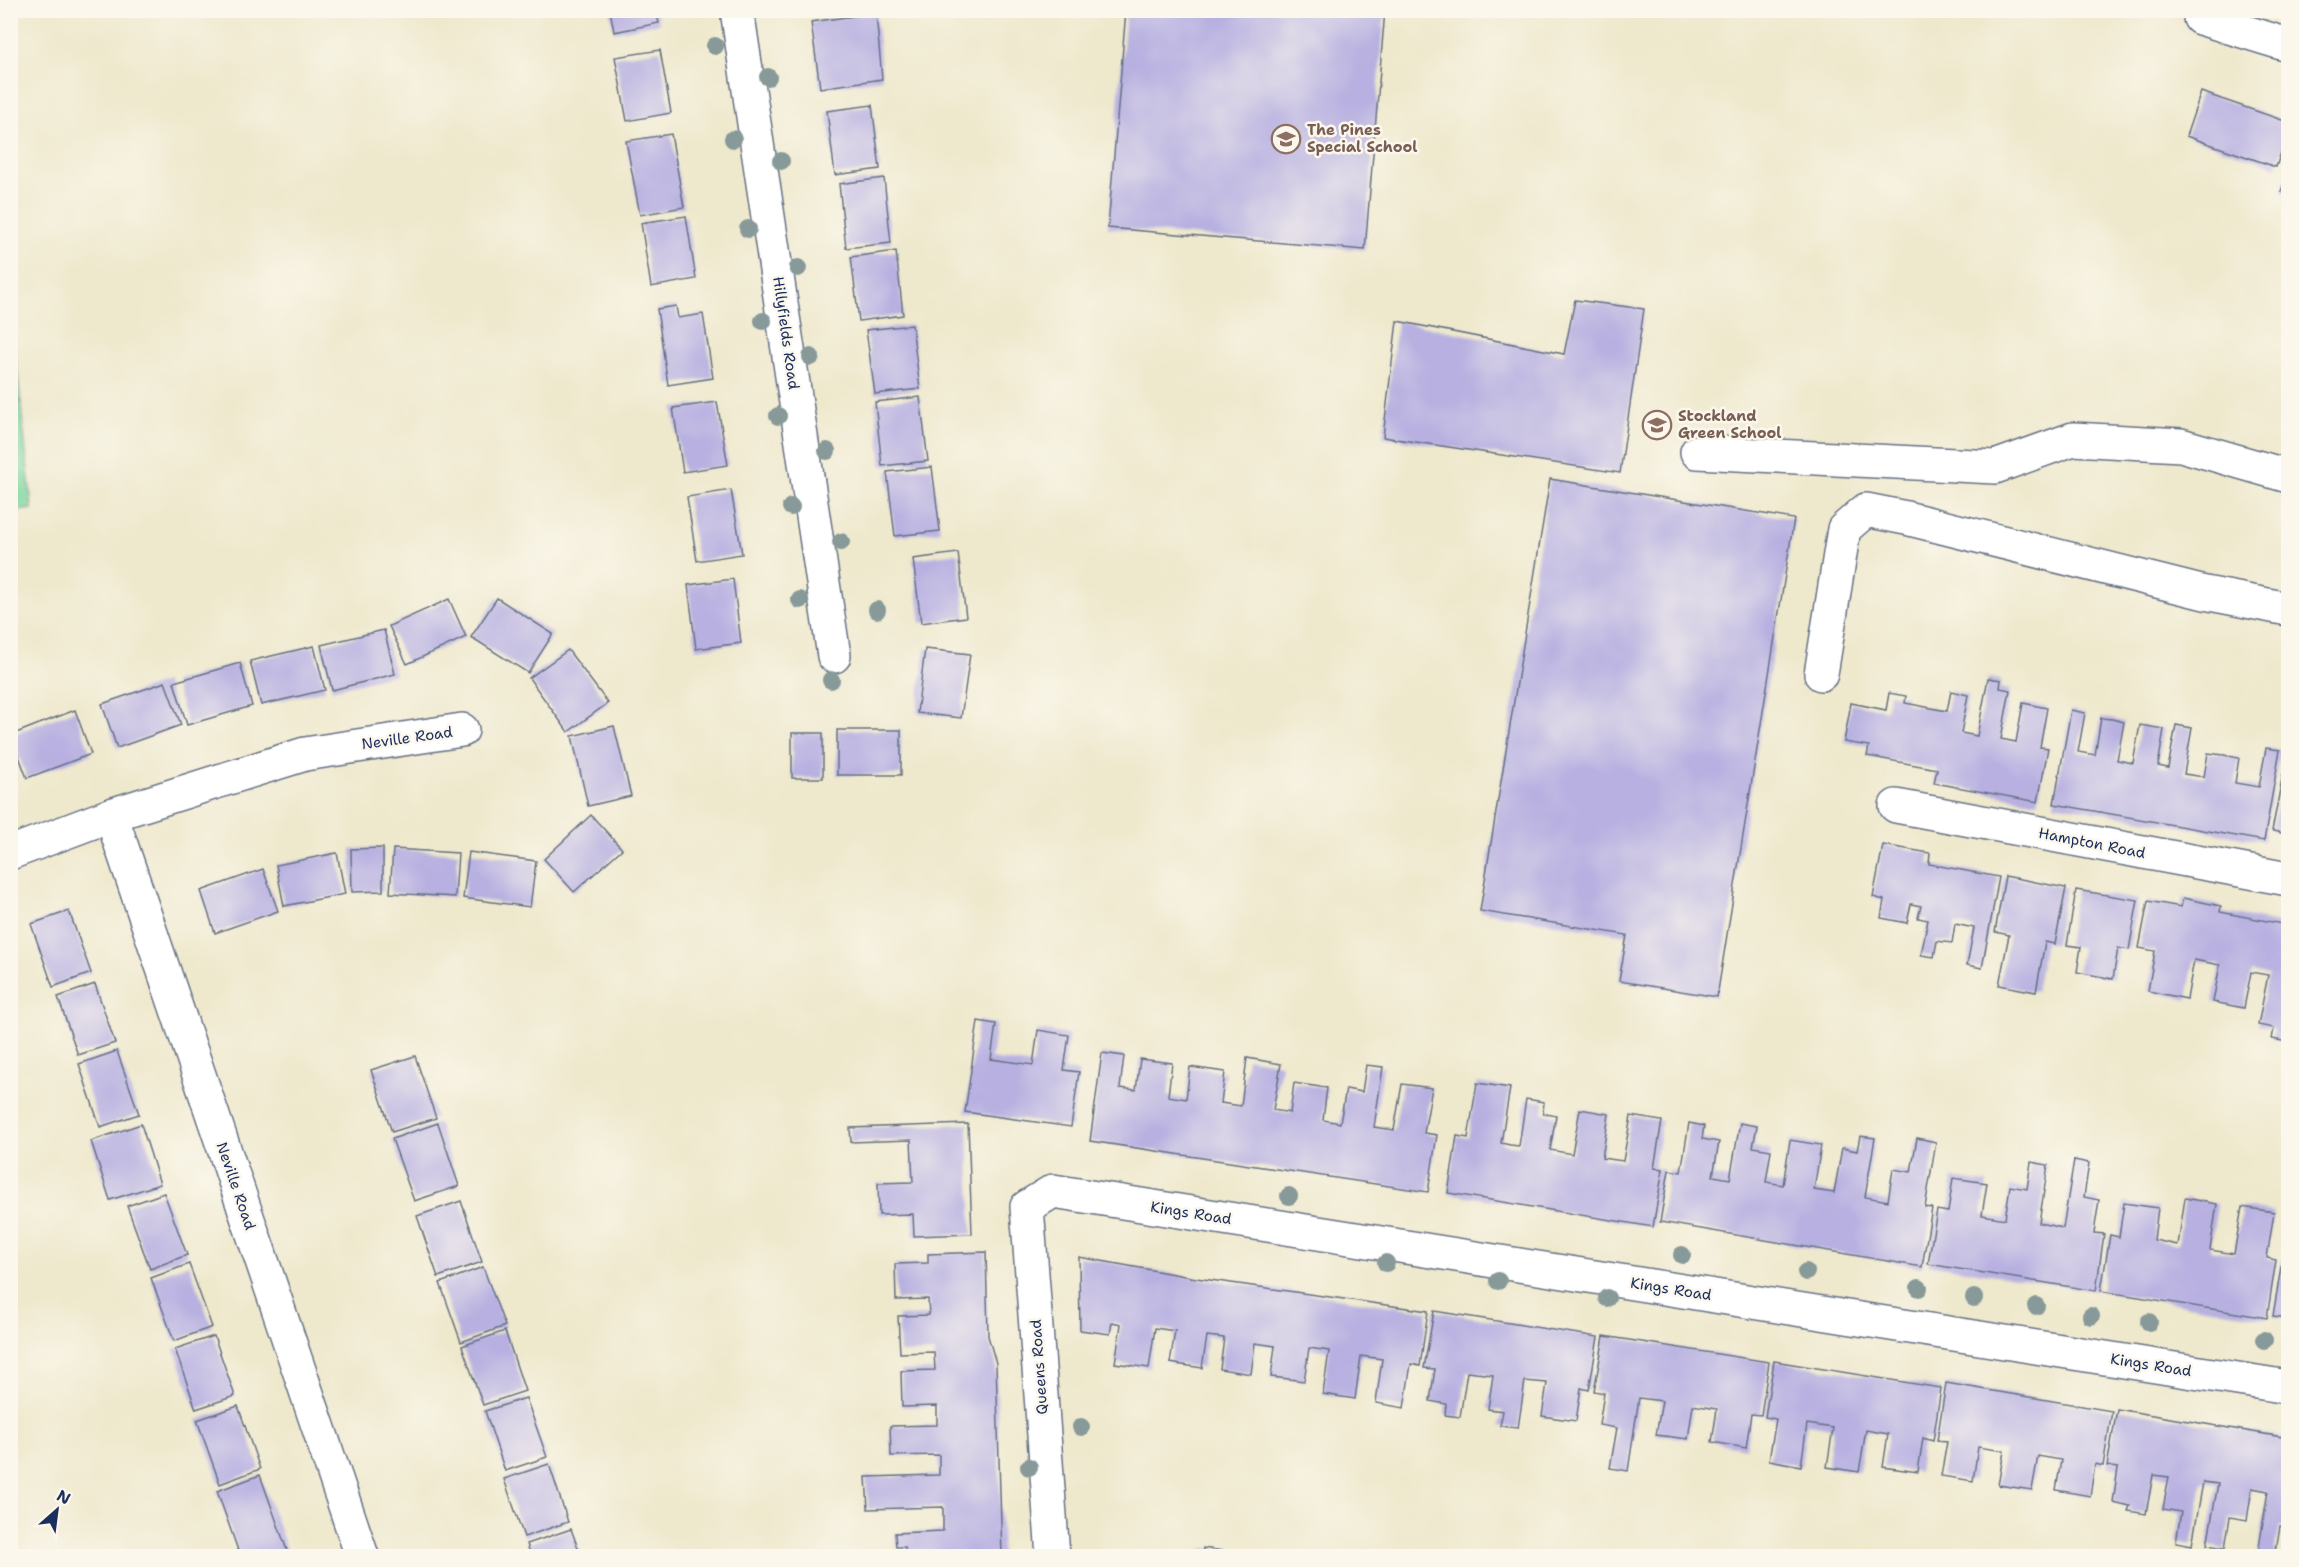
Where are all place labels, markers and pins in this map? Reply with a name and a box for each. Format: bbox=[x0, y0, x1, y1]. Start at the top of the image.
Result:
place label: The Pines Special School bbox=[1307, 120, 1417, 157]
school or university icon: The Pines Special School bbox=[1270, 123, 1302, 155]
place label: Stockland Green School bbox=[1678, 406, 1781, 443]
school or university icon: Stockland Green School bbox=[1641, 409, 1673, 441]

